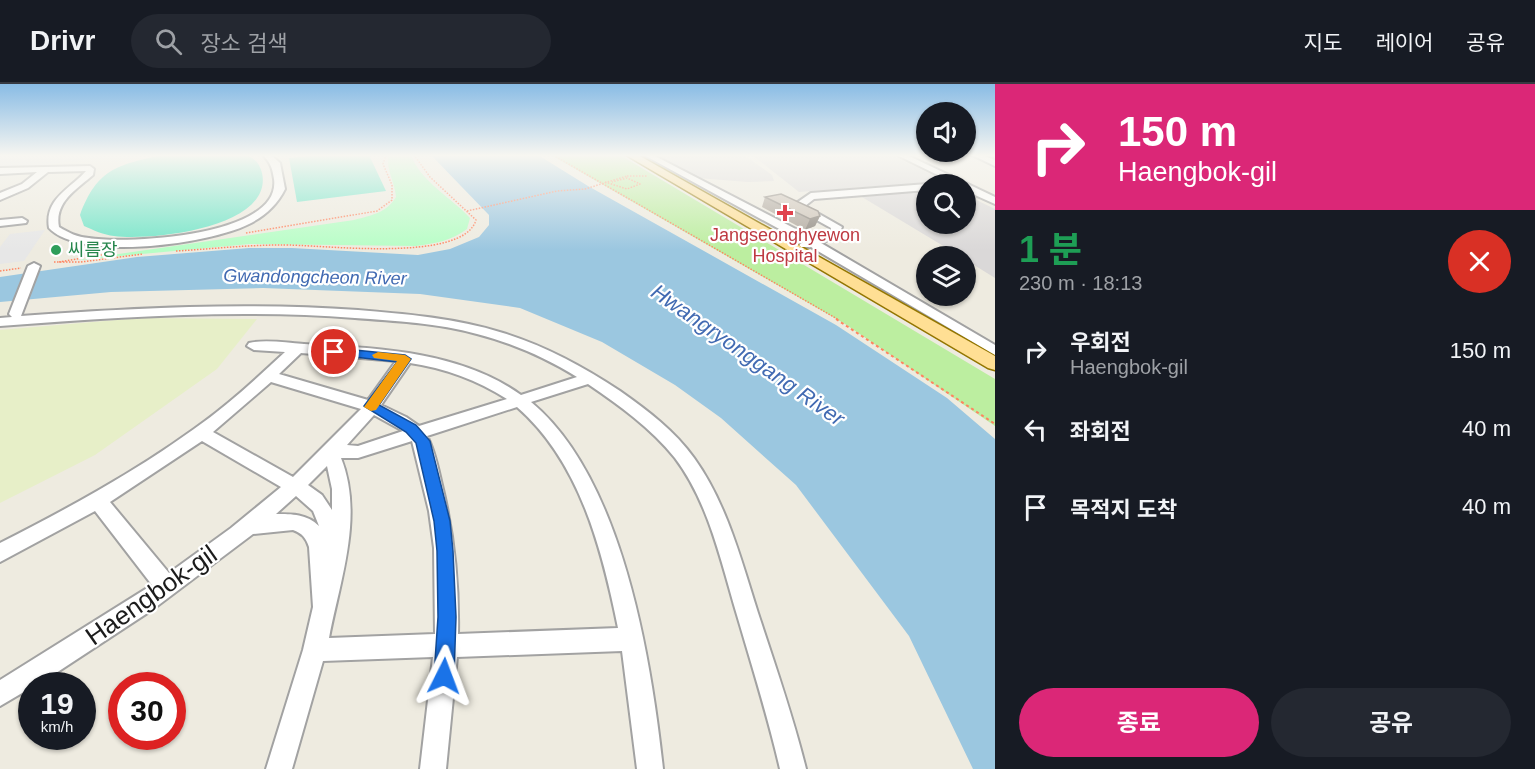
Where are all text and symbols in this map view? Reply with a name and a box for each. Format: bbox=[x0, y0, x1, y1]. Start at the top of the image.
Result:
search box bbox=[131, 14, 551, 68]
text: Drivr bbox=[30, 25, 95, 56]
icon: search bbox=[152, 25, 185, 58]
text: 장소 검색 bbox=[200, 31, 287, 56]
text: 지도 bbox=[1304, 31, 1342, 54]
text: 레이어 bbox=[1375, 31, 1433, 54]
text: 공유 bbox=[1466, 31, 1505, 54]
map controls bbox=[916, 102, 976, 306]
button: sound bbox=[916, 102, 976, 162]
icon: right bbox=[1019, 108, 1097, 186]
text: 150 m bbox=[1118, 108, 1237, 155]
text: Haengbok-gil bbox=[1118, 157, 1277, 187]
button: search bbox=[916, 174, 976, 234]
marker: Jangseonghyewon Hospital bbox=[776, 204, 794, 222]
place label: Jangseonghyewon Hospital bbox=[710, 225, 860, 266]
text: 1 분 bbox=[1019, 229, 1082, 270]
button: close bbox=[1448, 230, 1511, 293]
place label: 씨름장 bbox=[68, 240, 118, 260]
marker: 씨름장 bbox=[49, 243, 63, 257]
button: layers bbox=[916, 246, 976, 306]
water label: Gwandongcheon River bbox=[223, 265, 408, 289]
text: 230 m · 18:13 bbox=[1019, 272, 1142, 294]
water label: Hwangryonggang River bbox=[647, 279, 851, 432]
pin bbox=[308, 326, 359, 377]
text: 우회전 bbox=[1070, 330, 1131, 355]
icon: arrive bbox=[317, 335, 350, 368]
icon: right bbox=[1019, 335, 1052, 368]
text: 150 m bbox=[1450, 338, 1511, 363]
text: Haengbok-gil bbox=[1070, 356, 1188, 378]
icon: left bbox=[1019, 413, 1052, 446]
text: 40 m bbox=[1462, 416, 1511, 441]
text: 좌회전 bbox=[1070, 419, 1131, 444]
icon: arrive bbox=[1019, 491, 1052, 524]
text: 40 m bbox=[1462, 494, 1511, 519]
text: 목적지 도착 bbox=[1070, 497, 1177, 522]
street label: Haengbok-gil bbox=[80, 539, 222, 651]
position arrow bbox=[412, 644, 476, 708]
speed limit sign: 30 bbox=[108, 672, 186, 750]
text: 19 bbox=[40, 687, 74, 720]
button: 종료 bbox=[1019, 688, 1259, 757]
button: 공유 bbox=[1271, 688, 1511, 757]
text: km/h bbox=[41, 718, 73, 735]

